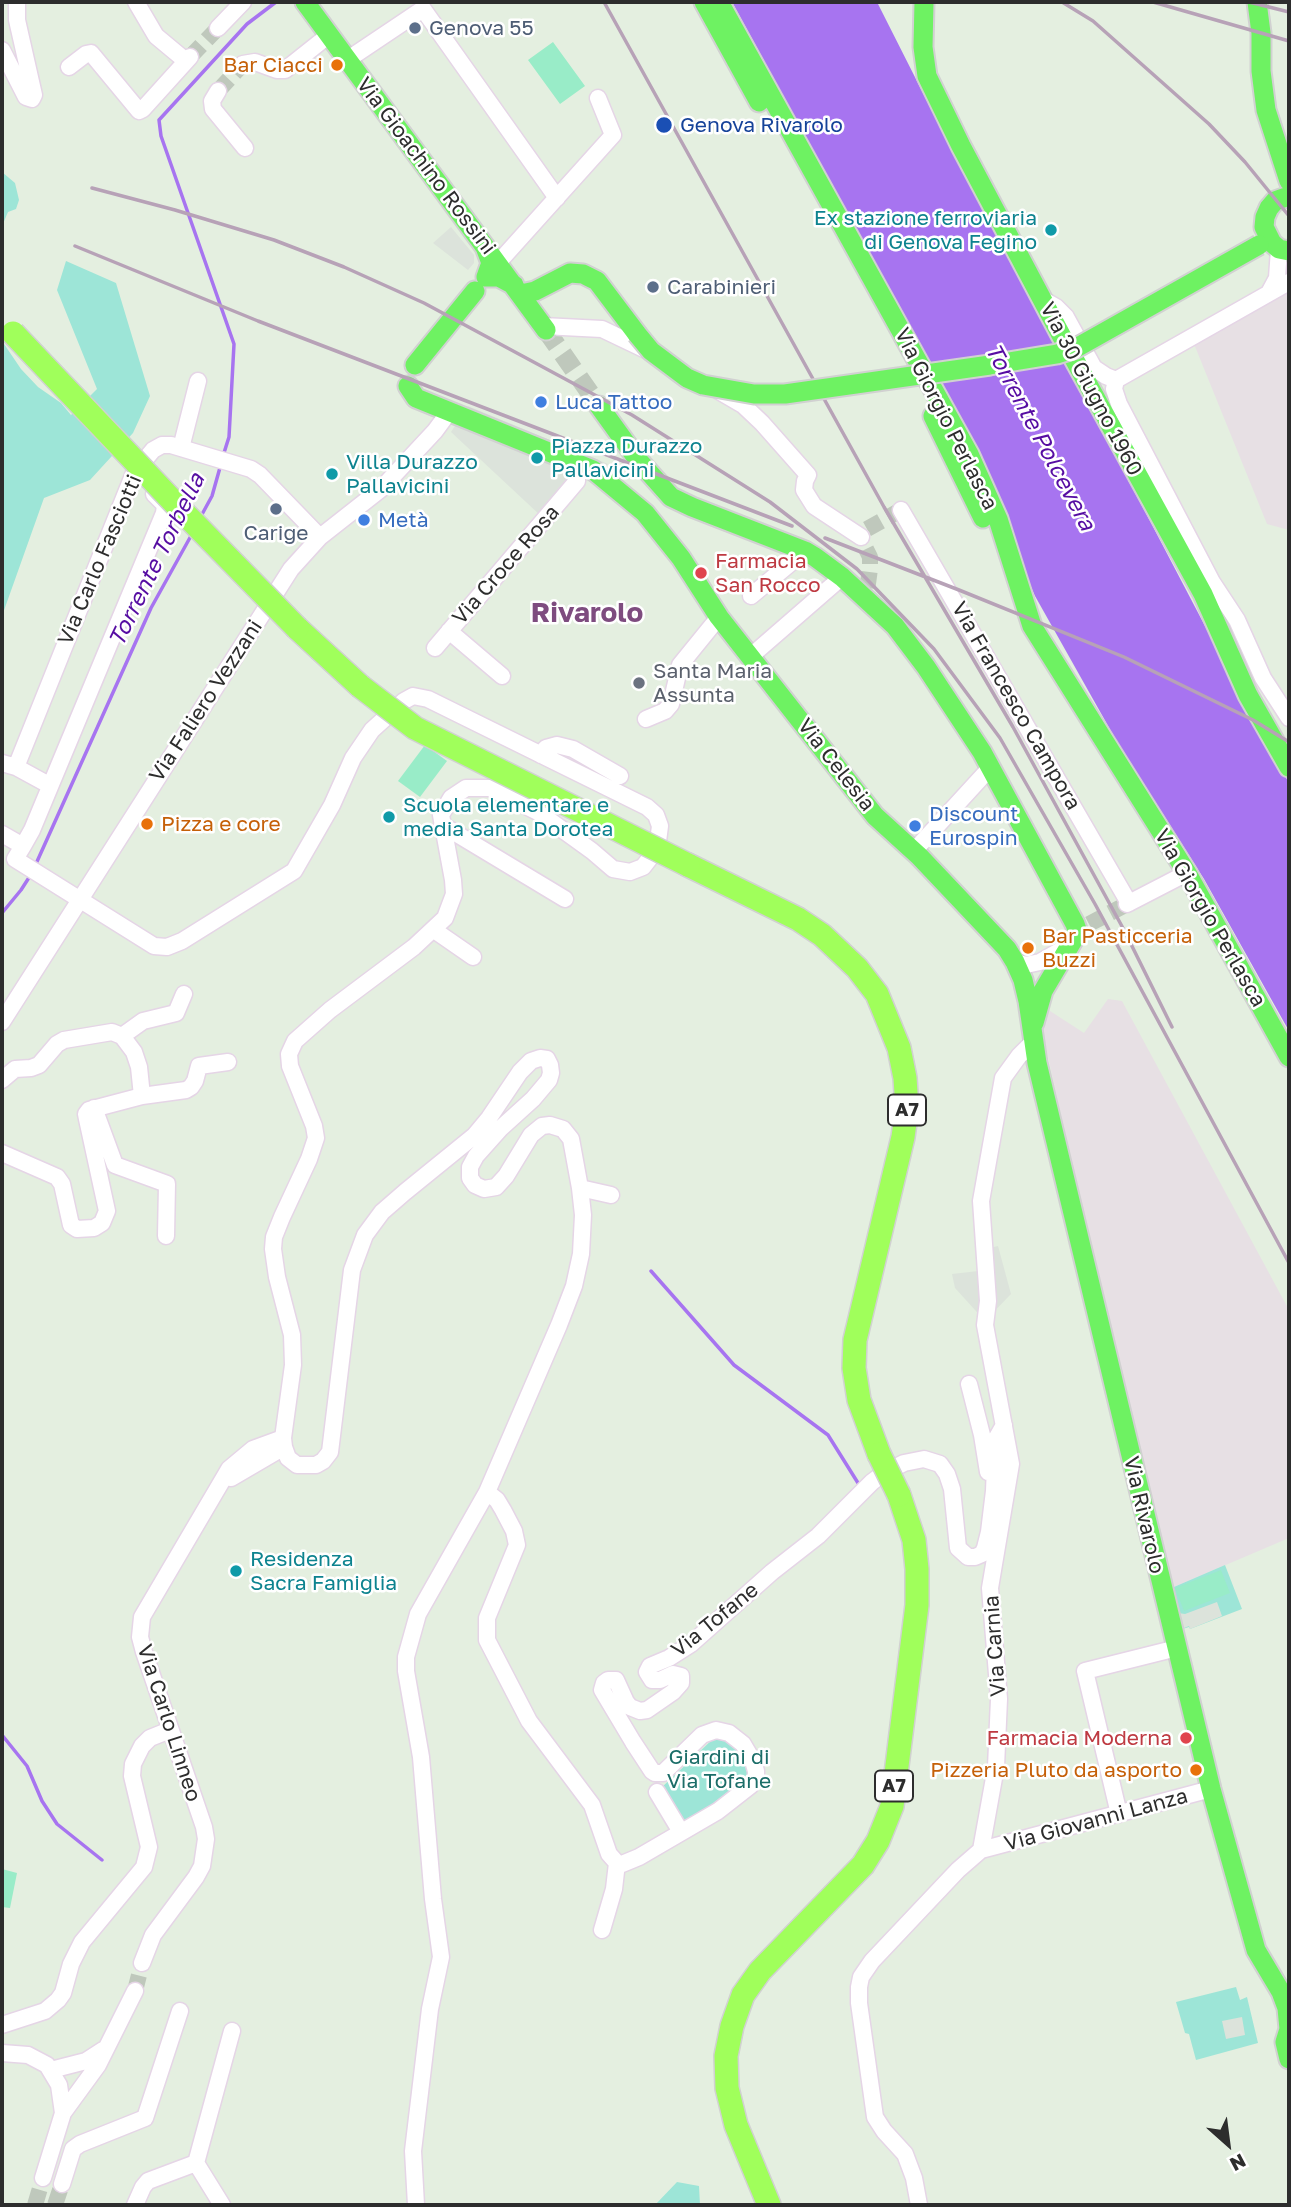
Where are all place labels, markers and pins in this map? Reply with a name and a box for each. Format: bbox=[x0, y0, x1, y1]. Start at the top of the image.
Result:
place label: Genova 55 bbox=[429, 15, 534, 41]
marker: Genova 55 bbox=[407, 20, 423, 36]
place label: Bar Ciacci bbox=[223, 52, 323, 78]
marker: Bar Ciacci bbox=[329, 57, 345, 73]
place label: Genova Rivarolo bbox=[680, 112, 843, 138]
marker: Genova Rivarolo bbox=[654, 115, 674, 135]
place label: Ex stazione ferroviaria di Genova Fegino bbox=[814, 205, 1037, 255]
marker: Ex stazione ferroviaria di Genova Fegino bbox=[1043, 222, 1059, 238]
place label: Carabinieri bbox=[667, 274, 776, 300]
marker: Carabinieri bbox=[645, 279, 661, 295]
place label: Luca Tattoo bbox=[555, 389, 672, 415]
marker: Luca Tattoo bbox=[533, 394, 549, 410]
place label: Piazza Durazzo Pallavicini bbox=[551, 433, 702, 483]
place label: Villa Durazzo Pallavicini bbox=[346, 449, 478, 499]
marker: Piazza Durazzo Pallavicini bbox=[529, 450, 545, 466]
marker: Villa Durazzo Pallavicini bbox=[324, 466, 340, 482]
marker: Carige bbox=[268, 501, 284, 517]
place label: Metà bbox=[378, 507, 429, 533]
marker: Metà bbox=[356, 512, 372, 528]
place label: Carige bbox=[243, 520, 309, 546]
place label: Farmacia San Rocco bbox=[715, 548, 821, 598]
marker: Farmacia San Rocco bbox=[693, 565, 709, 581]
place label: Santa Maria Assunta bbox=[653, 658, 772, 708]
marker: Santa Maria Assunta bbox=[631, 675, 647, 691]
place label: Scuola elementare e media Santa Dorotea bbox=[403, 792, 613, 842]
place label: Discount Eurospin bbox=[929, 801, 1018, 851]
marker: Scuola elementare e media Santa Dorotea bbox=[381, 809, 397, 825]
place label: Pizza e core bbox=[161, 811, 281, 837]
marker: Pizza e core bbox=[139, 816, 155, 832]
marker: Discount Eurospin bbox=[907, 818, 923, 834]
place label: Bar Pasticceria Buzzi bbox=[1042, 923, 1193, 973]
marker: Bar Pasticceria Buzzi bbox=[1020, 940, 1036, 956]
place label: Residenza Sacra Famiglia bbox=[250, 1546, 397, 1596]
marker: Residenza Sacra Famiglia bbox=[228, 1563, 244, 1579]
place label: Farmacia Moderna bbox=[987, 1725, 1172, 1751]
marker: Farmacia Moderna bbox=[1178, 1730, 1194, 1746]
place label: Pizzeria Pluto da asporto bbox=[930, 1757, 1182, 1783]
marker: Pizzeria Pluto da asporto bbox=[1188, 1762, 1204, 1778]

